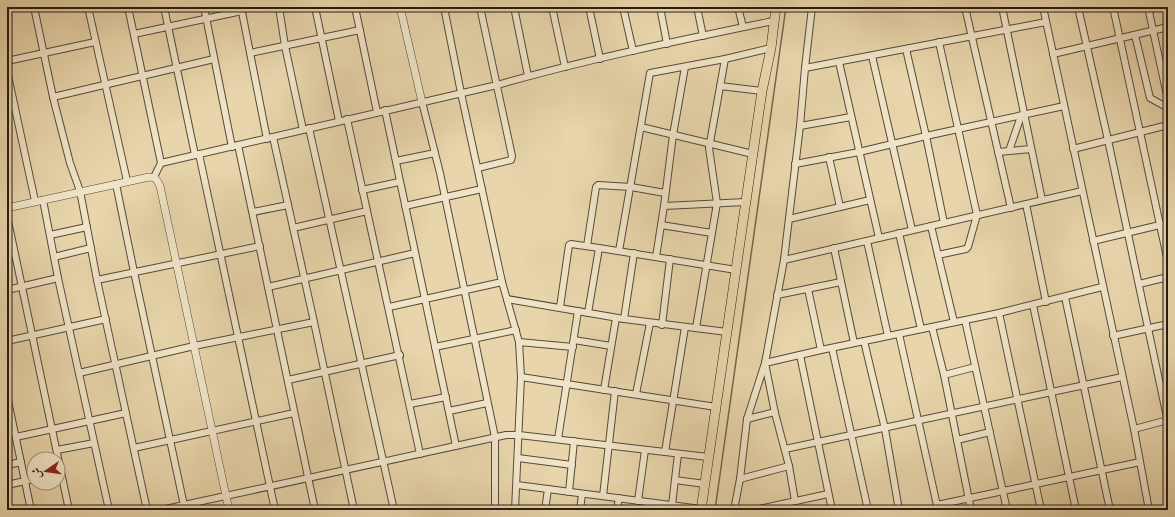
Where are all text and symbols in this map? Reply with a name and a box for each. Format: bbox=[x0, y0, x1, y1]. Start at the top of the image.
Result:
north arrow bbox=[26, 451, 66, 491]
text: ش bbox=[29, 466, 45, 480]

